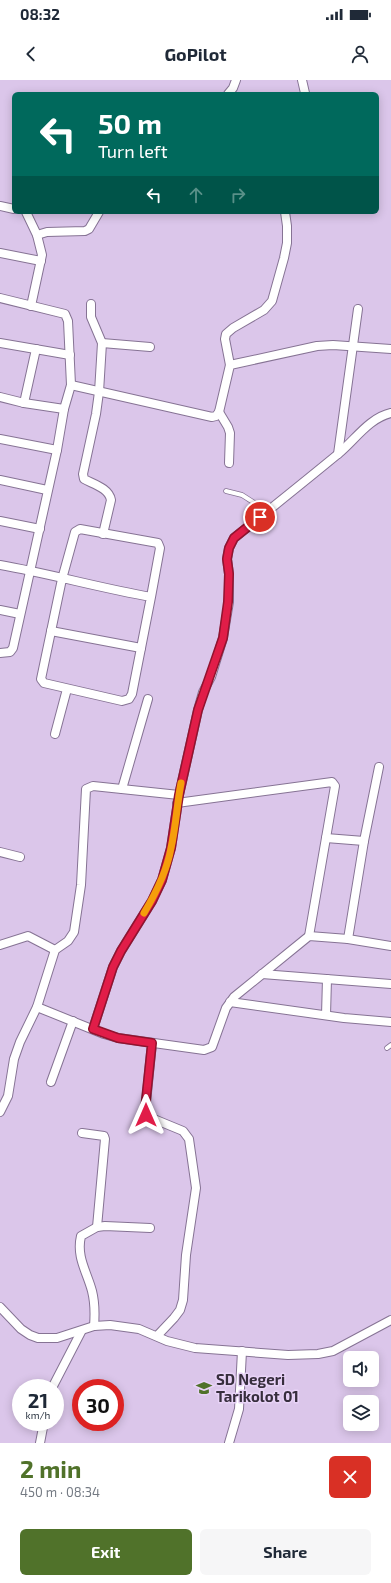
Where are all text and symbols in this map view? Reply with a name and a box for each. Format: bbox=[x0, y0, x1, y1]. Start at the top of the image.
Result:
text: 08:32 bbox=[20, 5, 60, 23]
icon: back bbox=[20, 43, 42, 65]
text: GoPilot bbox=[164, 43, 227, 65]
icon: person bbox=[349, 43, 371, 65]
text: 50 m bbox=[98, 106, 162, 140]
icon: left bbox=[32, 108, 84, 160]
text: Turn left bbox=[98, 140, 168, 162]
icon: left bbox=[143, 184, 165, 206]
icon: ahead bbox=[185, 184, 207, 206]
icon: right bbox=[227, 184, 249, 206]
pin bbox=[243, 500, 277, 534]
icon: arrive bbox=[249, 506, 271, 528]
position arrow bbox=[125, 1094, 167, 1136]
map controls bbox=[343, 1351, 379, 1431]
button: sound bbox=[343, 1351, 379, 1387]
place label: SD Negeri Tarikolot 01 bbox=[216, 1370, 299, 1405]
speed limit sign: 30 bbox=[72, 1379, 124, 1431]
school or university icon: SD Negeri Tarikolot 01 bbox=[195, 1379, 213, 1397]
text: 21 bbox=[28, 1388, 48, 1412]
button: layers bbox=[343, 1395, 379, 1431]
text: km/h bbox=[26, 1409, 50, 1421]
text: 2 min bbox=[20, 1454, 81, 1483]
button: close bbox=[329, 1456, 371, 1498]
text: 450 m · 08:34 bbox=[20, 1484, 100, 1500]
button: Exit bbox=[20, 1529, 192, 1575]
button: Share bbox=[200, 1529, 371, 1575]

